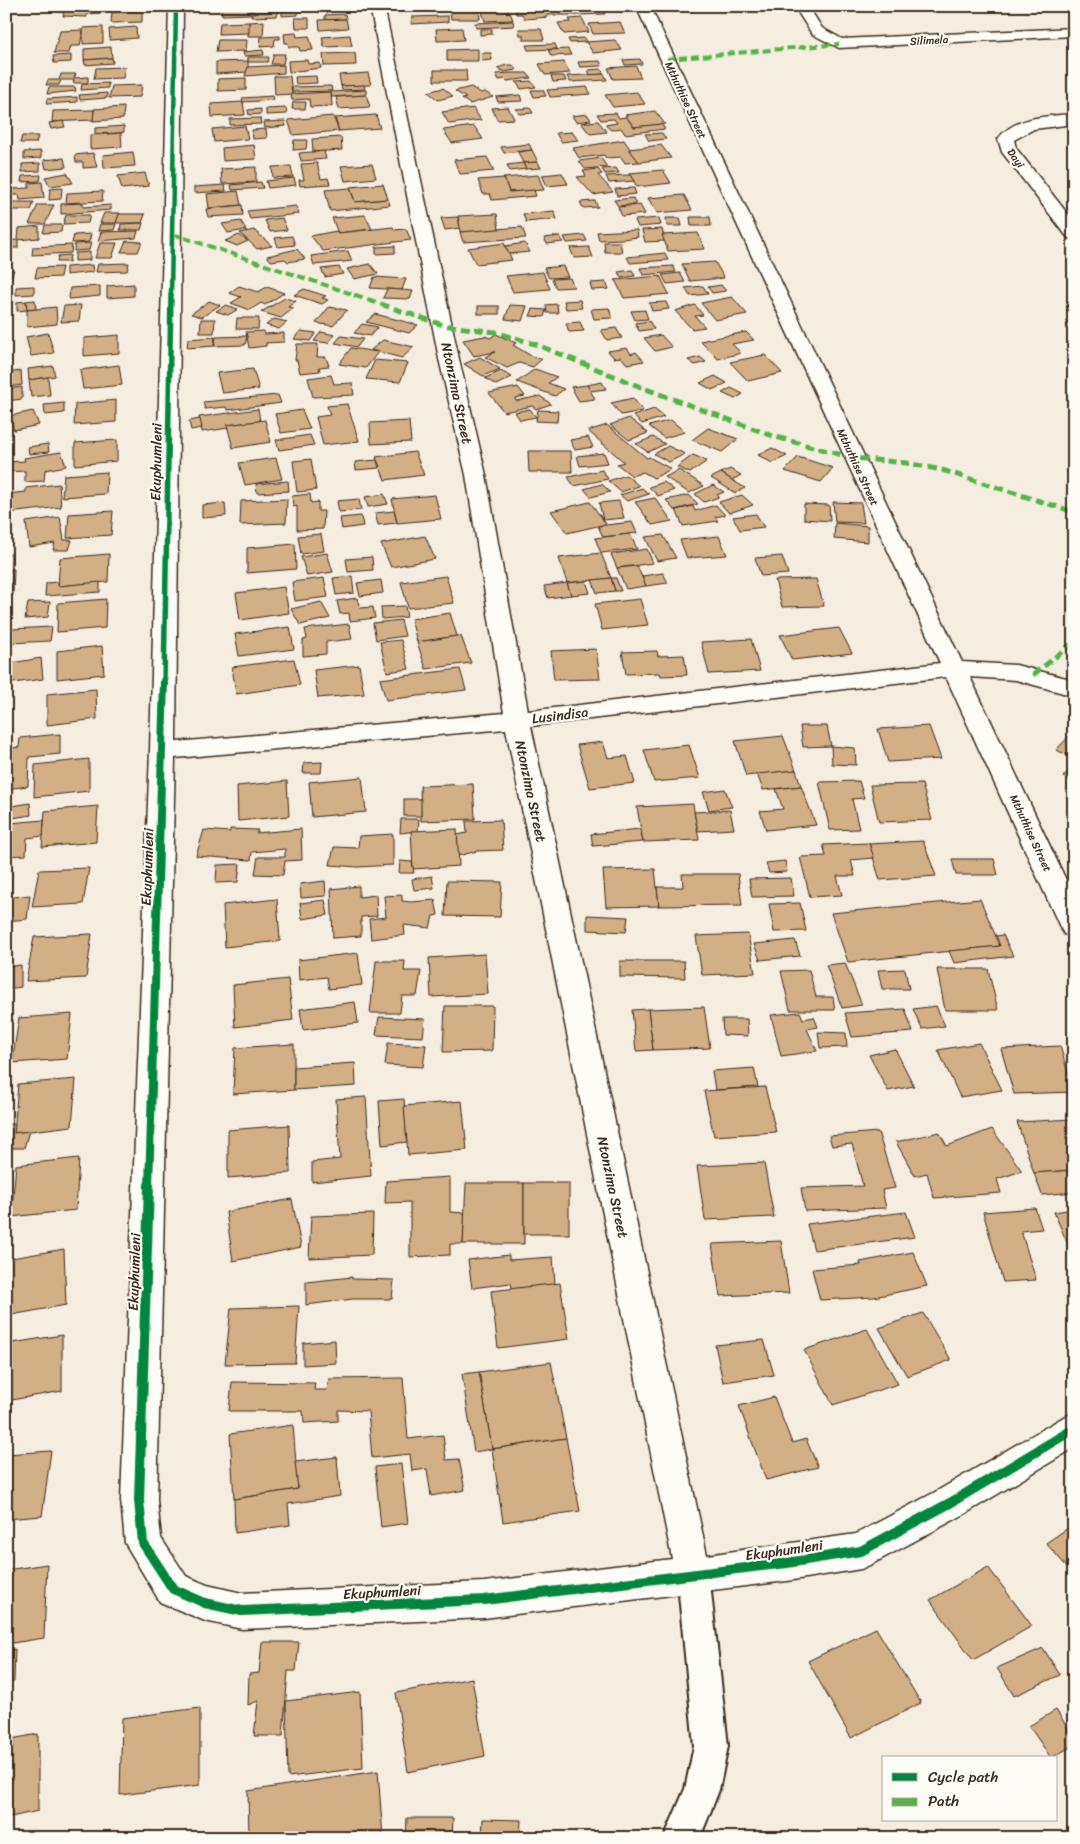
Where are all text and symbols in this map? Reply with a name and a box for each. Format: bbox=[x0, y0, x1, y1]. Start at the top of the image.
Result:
street label: Silimela bbox=[909, 30, 949, 51]
street label: Mthuthise Street bbox=[659, 58, 712, 142]
street label: Dayi bbox=[1002, 144, 1030, 173]
street label: Ntonzima Street bbox=[434, 340, 480, 446]
street label: Ekuphumleni bbox=[143, 422, 170, 501]
street label: Mthuthise Street bbox=[831, 425, 884, 509]
street label: Lusindisa bbox=[530, 700, 590, 731]
street label: Ntonzima Street bbox=[508, 738, 554, 844]
street label: Mthuthise Street bbox=[1004, 791, 1057, 875]
street label: Ekuphumleni bbox=[134, 827, 161, 906]
street label: Ntonzima Street bbox=[590, 1134, 636, 1240]
street label: Ekuphumleni bbox=[121, 1232, 148, 1311]
street label: Ekuphumleni bbox=[744, 1533, 825, 1568]
street label: Ekuphumleni bbox=[342, 1578, 423, 1607]
legend bbox=[882, 1756, 1058, 1822]
text: Cycle path bbox=[928, 1764, 999, 1790]
text: Path bbox=[928, 1788, 959, 1814]

